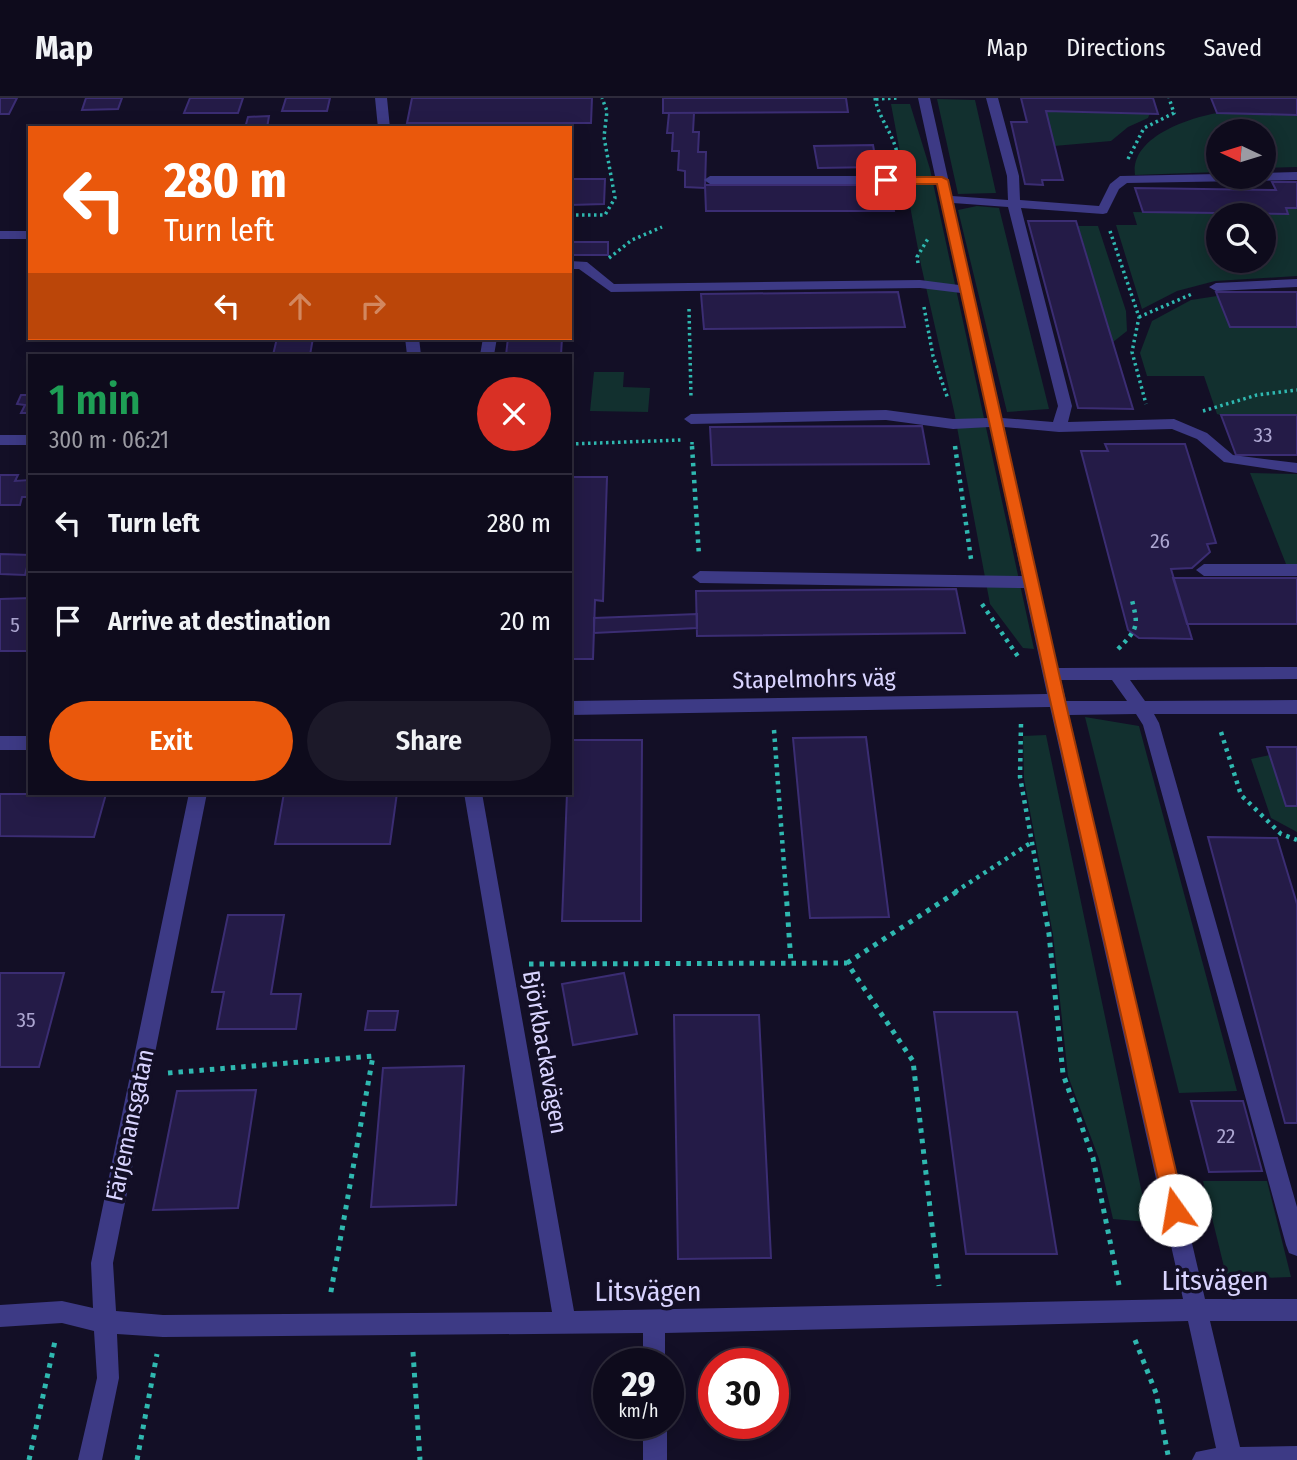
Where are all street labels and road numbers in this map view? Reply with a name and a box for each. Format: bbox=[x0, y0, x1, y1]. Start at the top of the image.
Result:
street label: Stapelmohrs väg bbox=[732, 664, 897, 694]
street label: Björkbackavägen bbox=[517, 968, 573, 1136]
street label: Färjemansgatan bbox=[100, 1046, 160, 1204]
street label: Litsvägen bbox=[1162, 1264, 1269, 1297]
street label: Litsvägen bbox=[595, 1275, 702, 1308]

